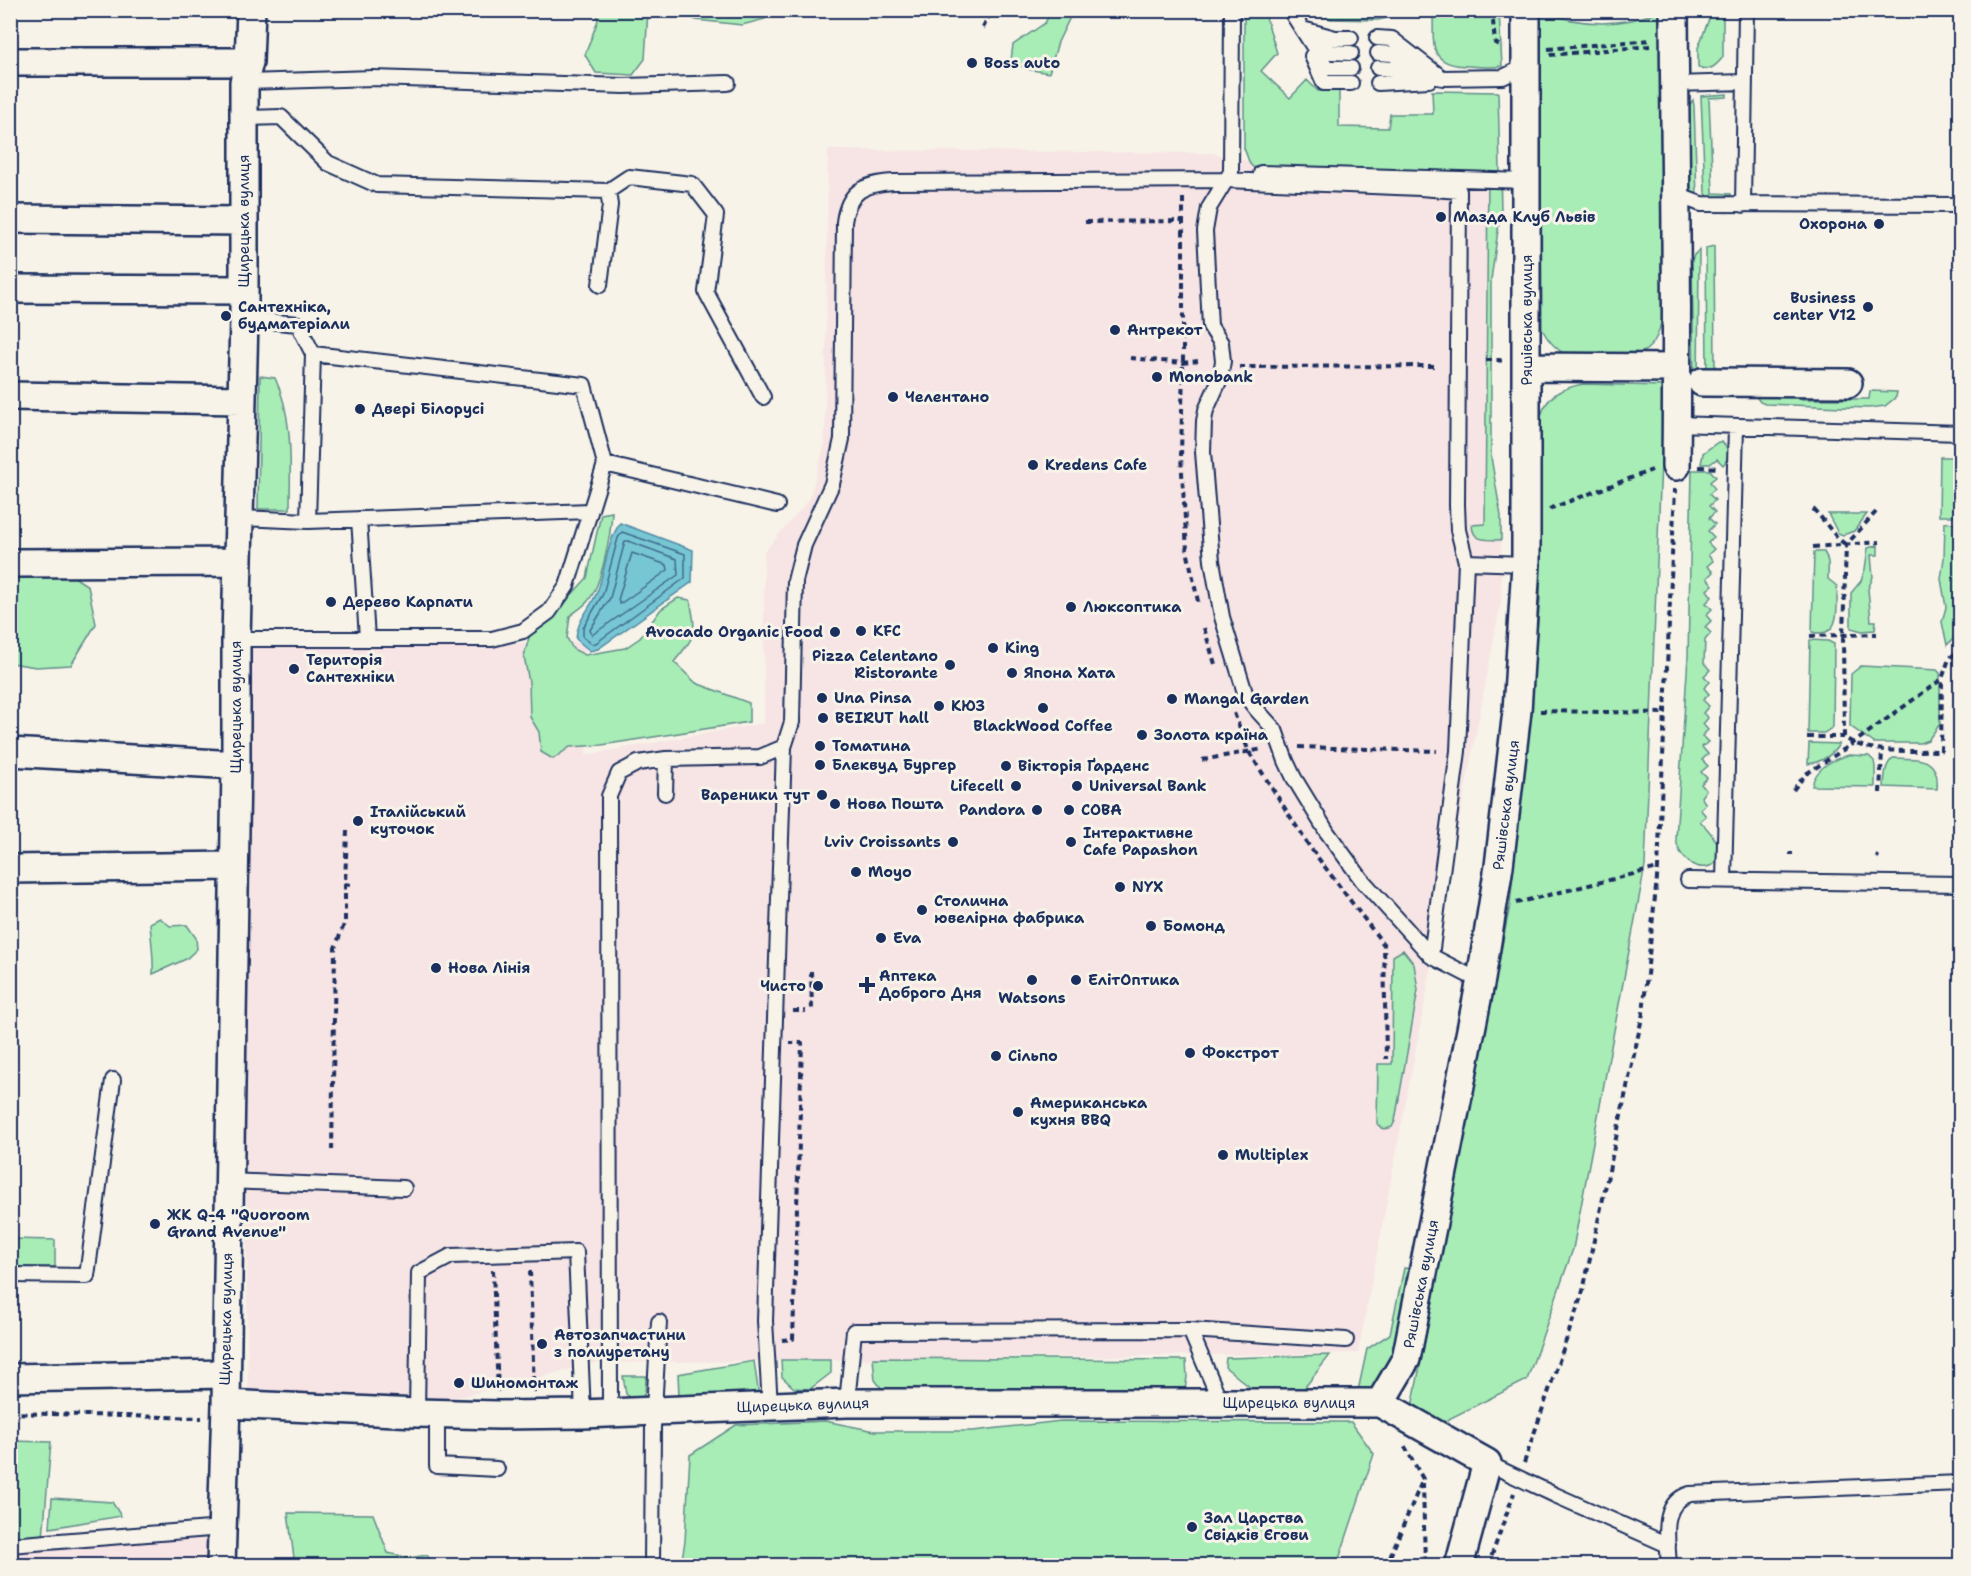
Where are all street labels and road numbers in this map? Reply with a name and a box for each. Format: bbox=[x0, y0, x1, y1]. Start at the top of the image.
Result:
street label: Щирецька вулиця bbox=[234, 155, 254, 287]
street label: Ряшівська вулиця bbox=[1517, 254, 1537, 386]
street label: Щирецька вулиця bbox=[226, 641, 246, 773]
street label: Ряшівська вулиця bbox=[1488, 739, 1524, 871]
street label: Ряшівська вулиця bbox=[1399, 1218, 1443, 1350]
street label: Щирецька вулиця bbox=[215, 1252, 237, 1386]
street label: Щирецька вулиця bbox=[736, 1393, 870, 1417]
street label: Щирецька вулиця bbox=[1223, 1393, 1355, 1413]

